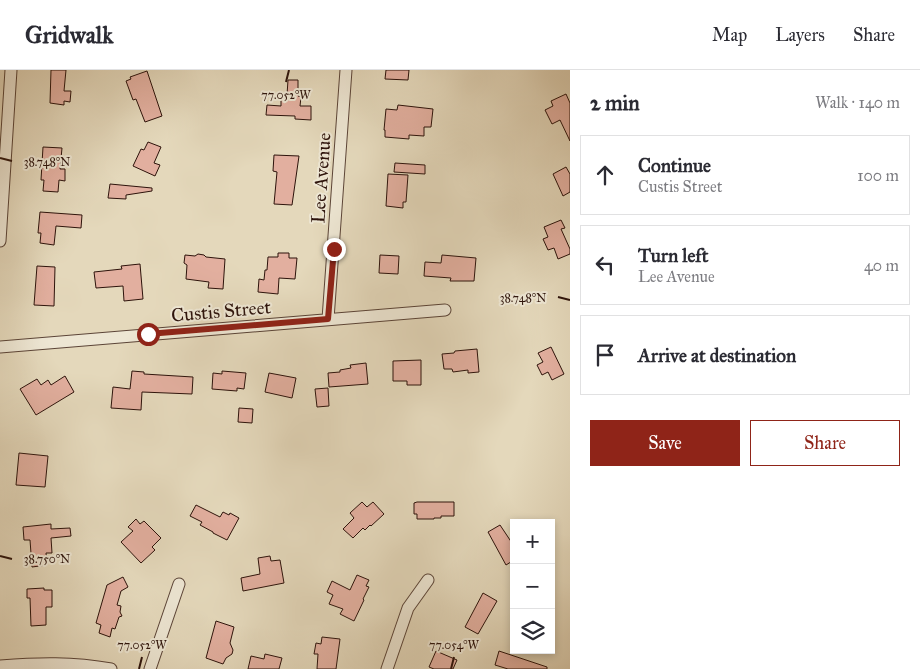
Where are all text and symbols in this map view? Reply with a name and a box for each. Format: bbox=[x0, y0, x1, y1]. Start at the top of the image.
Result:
text: Gridwalk bbox=[25, 20, 113, 50]
text: Map bbox=[712, 24, 747, 46]
text: Layers bbox=[775, 24, 825, 46]
text: Share bbox=[853, 24, 895, 46]
text: 77.052°W bbox=[261, 88, 311, 102]
text: 2 min bbox=[590, 90, 640, 116]
text: Walk · 140 m bbox=[815, 93, 900, 112]
street label: Lee Avenue bbox=[306, 132, 336, 224]
text: Continue bbox=[638, 154, 711, 177]
text: 38.748°N bbox=[24, 155, 70, 169]
icon: ahead bbox=[591, 161, 619, 189]
text: 100 m bbox=[857, 166, 899, 185]
text: Custis Street bbox=[638, 177, 722, 196]
route end bbox=[323, 238, 346, 261]
text: Turn left bbox=[638, 244, 708, 267]
icon: left bbox=[591, 251, 619, 279]
text: 40 m bbox=[864, 256, 899, 275]
text: Lee Avenue bbox=[638, 267, 715, 286]
text: 38.748°N bbox=[500, 291, 546, 305]
street label: Custis Street bbox=[170, 295, 272, 327]
route start bbox=[137, 323, 160, 346]
icon: arrive bbox=[591, 341, 619, 369]
text: Arrive at destination bbox=[638, 344, 796, 367]
button: Save bbox=[590, 420, 740, 466]
button: Share bbox=[750, 420, 900, 466]
map controls bbox=[510, 519, 555, 654]
button: + bbox=[510, 519, 555, 564]
text: 38.750°N bbox=[24, 552, 70, 566]
button: − bbox=[510, 564, 555, 609]
button: layers bbox=[510, 609, 555, 654]
text: 77.052°W bbox=[117, 638, 167, 652]
text: 77.054°W bbox=[429, 638, 480, 652]

